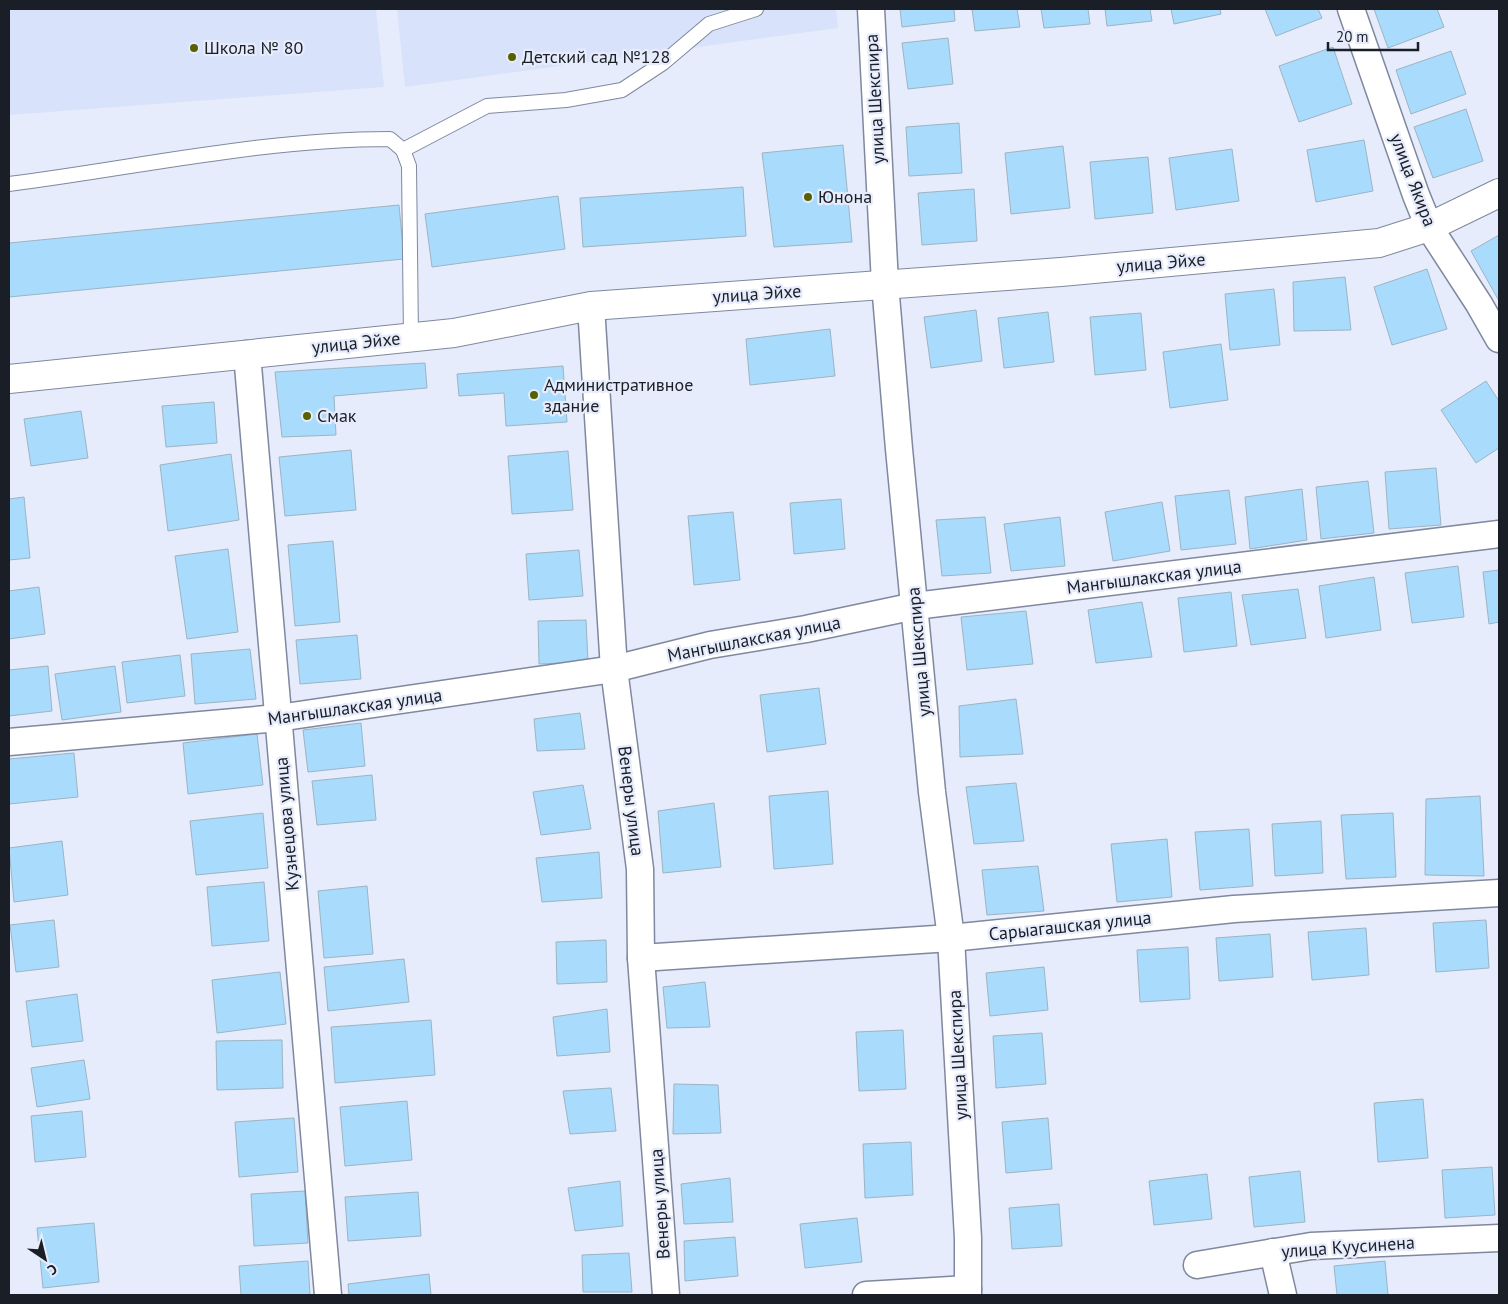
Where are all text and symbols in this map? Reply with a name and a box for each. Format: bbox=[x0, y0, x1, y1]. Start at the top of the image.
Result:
scale bar bbox=[1328, 20, 1418, 52]
text: 20 m bbox=[1336, 27, 1369, 46]
street label: улица Шекспира bbox=[860, 33, 889, 165]
place label: Школа № 80 bbox=[204, 36, 304, 59]
marker: Школа № 80 bbox=[188, 42, 200, 54]
place label: Детский сад №128 bbox=[522, 45, 670, 68]
marker: Детский сад №128 bbox=[506, 51, 518, 63]
street label: улица Якира bbox=[1385, 130, 1442, 230]
place label: Юнона bbox=[818, 185, 872, 208]
marker: Юнона bbox=[802, 191, 814, 203]
street label: улица Эйхе bbox=[1116, 247, 1206, 278]
street label: улица Эйхе bbox=[712, 279, 802, 308]
street label: улица Эйхе bbox=[311, 326, 401, 359]
place label: Административное здание bbox=[544, 373, 693, 417]
marker: Административное здание bbox=[528, 389, 540, 401]
place label: Смак bbox=[317, 404, 357, 427]
marker: Смак bbox=[301, 410, 313, 422]
street label: Мангышлакская улица bbox=[1065, 554, 1243, 599]
street label: улица Шекспира bbox=[901, 586, 936, 718]
street label: Мангышлакская улица bbox=[665, 610, 842, 667]
street label: Мангышлакская улица bbox=[266, 683, 444, 730]
street label: Венеры улица bbox=[613, 745, 650, 857]
street label: Кузнецова улица bbox=[269, 756, 304, 892]
street label: Сарыагашская улица bbox=[987, 906, 1152, 945]
street label: улица Шекспира bbox=[943, 989, 972, 1121]
street label: Венеры улица bbox=[644, 1148, 675, 1260]
street label: улица Куусинена bbox=[1280, 1230, 1416, 1263]
north arrow bbox=[20, 1234, 70, 1284]
text: С bbox=[44, 1260, 61, 1279]

